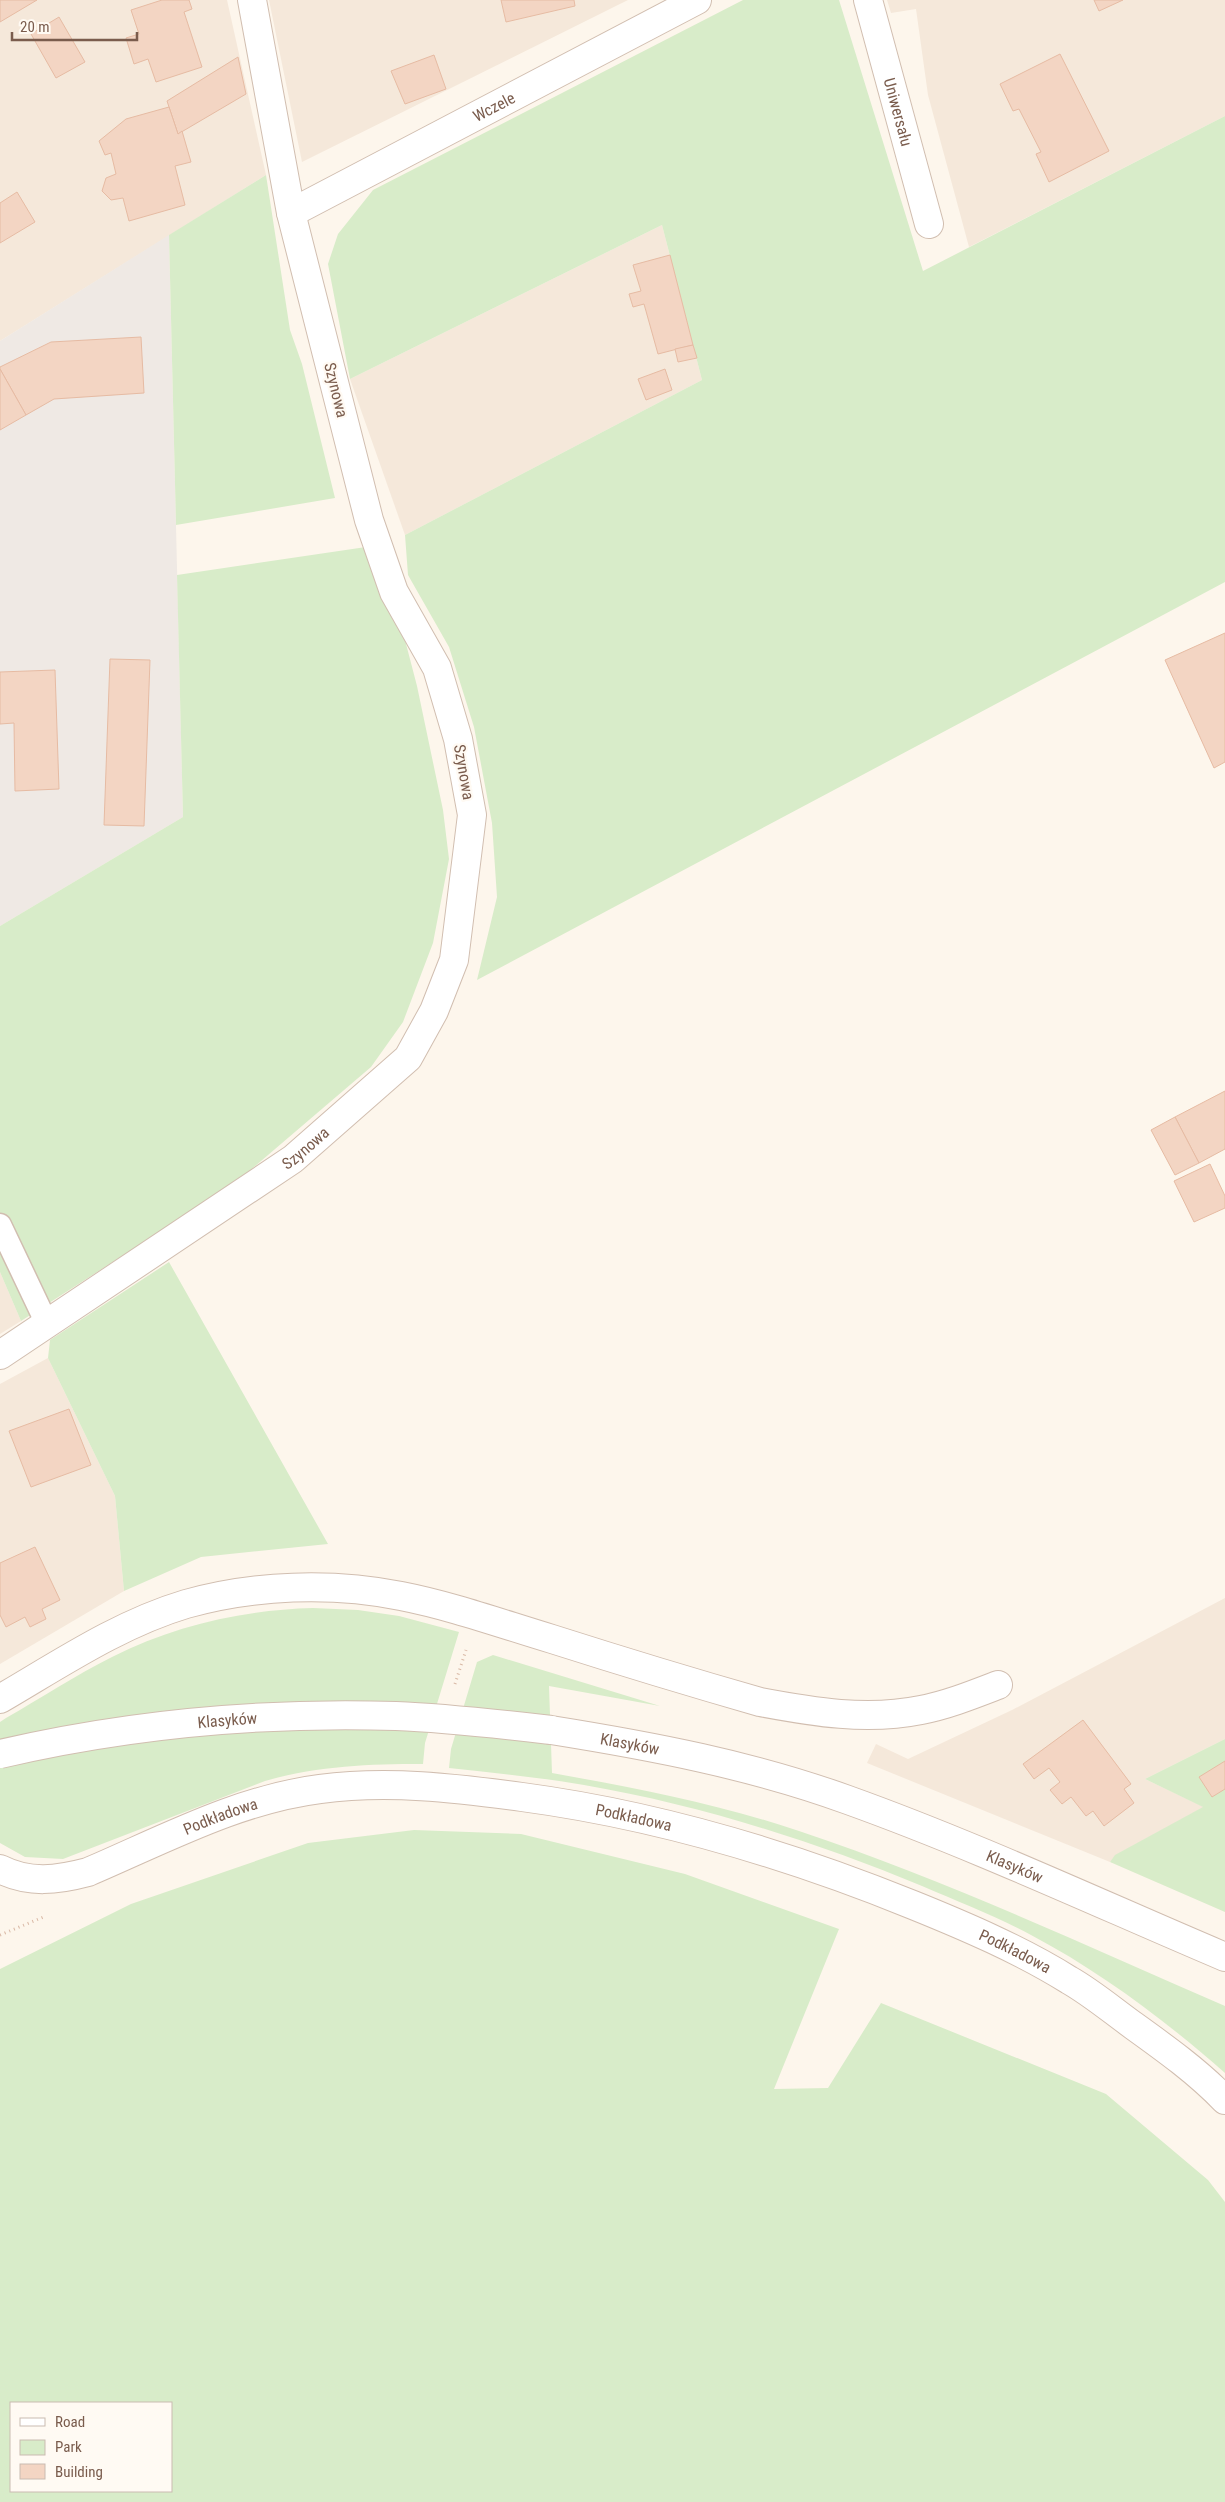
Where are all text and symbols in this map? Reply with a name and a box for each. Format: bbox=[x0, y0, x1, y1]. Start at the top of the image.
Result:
scale bar bbox=[12, 10, 138, 42]
text: 20 m bbox=[20, 18, 50, 36]
street label: Uniwersału bbox=[880, 76, 917, 148]
street label: Wczele bbox=[469, 88, 518, 125]
street label: Szynowa bbox=[320, 361, 352, 419]
street label: Szynowa bbox=[450, 743, 478, 801]
street label: Szynowa bbox=[278, 1123, 333, 1173]
street label: Klasyków bbox=[197, 1708, 258, 1732]
street label: Klasyków bbox=[599, 1729, 661, 1758]
street label: Podkładowa bbox=[180, 1794, 260, 1838]
street label: Podkładowa bbox=[594, 1800, 674, 1835]
street label: Klasyków bbox=[984, 1846, 1046, 1887]
street label: Podkładowa bbox=[976, 1925, 1054, 1977]
legend bbox=[10, 2402, 172, 2492]
text: Road bbox=[55, 2413, 85, 2431]
text: Park bbox=[55, 2438, 82, 2456]
text: Building bbox=[55, 2463, 103, 2481]

